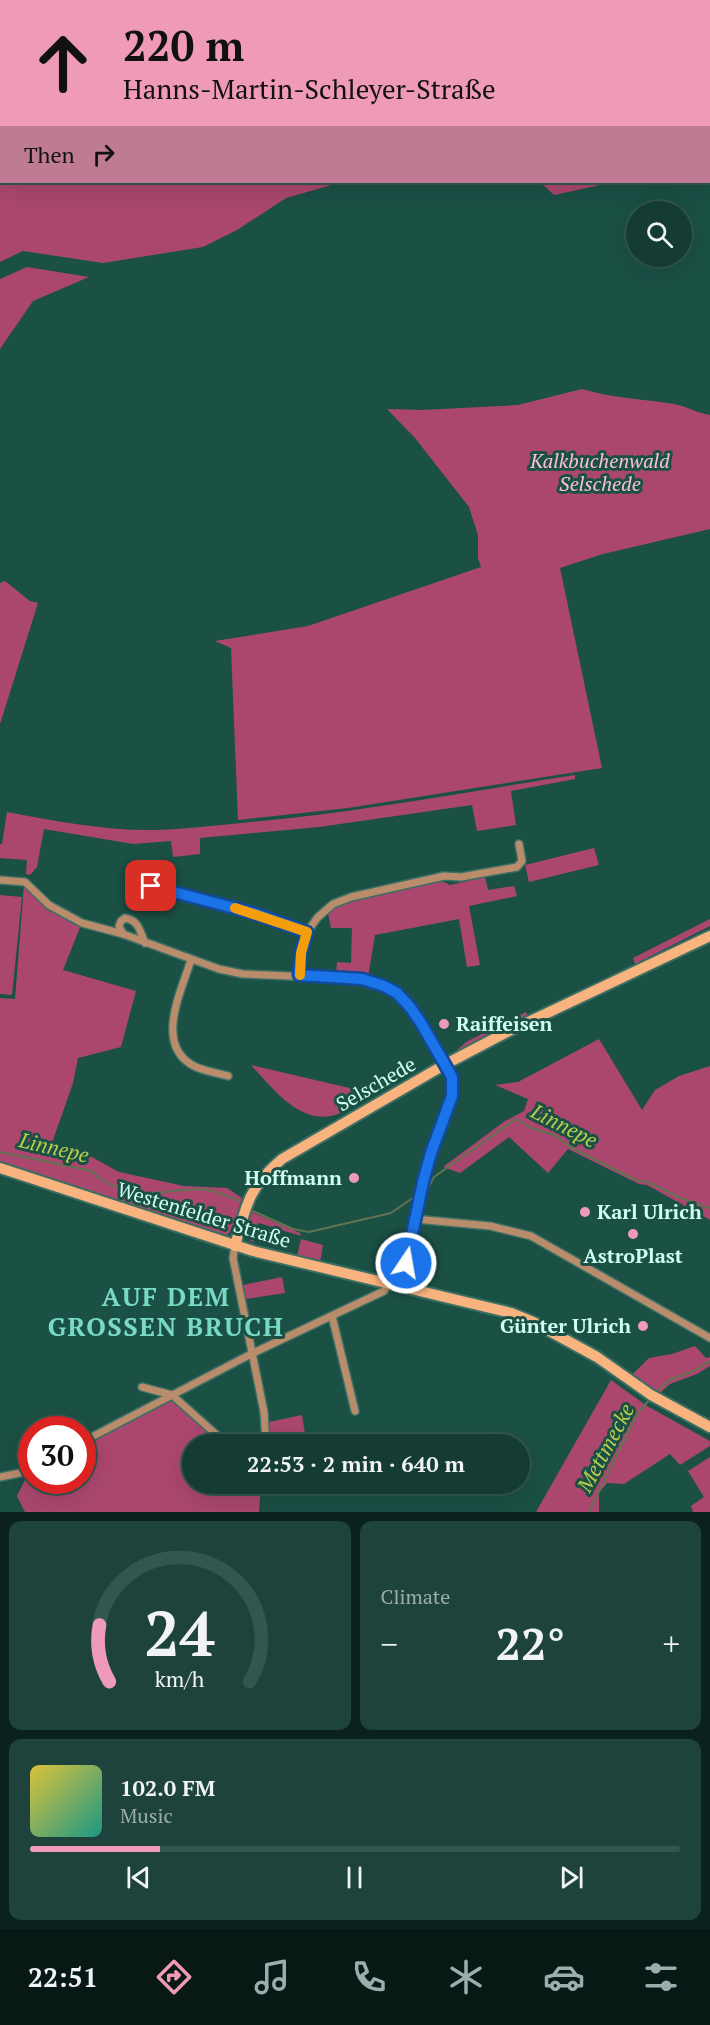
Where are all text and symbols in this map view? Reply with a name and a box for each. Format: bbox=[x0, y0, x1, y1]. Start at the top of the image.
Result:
text: 220 m bbox=[123, 17, 244, 73]
icon: ahead bbox=[24, 24, 102, 102]
text: Hanns-Martin-Schleyer-Straße bbox=[123, 71, 496, 107]
icon: right bbox=[87, 138, 120, 171]
text: Then bbox=[24, 140, 75, 169]
map controls bbox=[626, 201, 692, 267]
button: search bbox=[626, 201, 692, 267]
park label: Kalkbuchenwald Selschede bbox=[529, 447, 670, 497]
pin bbox=[125, 860, 176, 911]
icon: arrive bbox=[134, 869, 167, 902]
place label: Raiffeisen bbox=[456, 1010, 552, 1037]
marker: Raiffeisen bbox=[437, 1017, 451, 1031]
street label: Selschede bbox=[331, 1050, 420, 1117]
water label: Linnepe bbox=[526, 1096, 603, 1154]
water label: Linnepe bbox=[16, 1125, 92, 1169]
place label: Hoffmann bbox=[245, 1164, 342, 1191]
marker: Hoffmann bbox=[347, 1171, 361, 1185]
street label: Westenfelder Straße bbox=[114, 1175, 294, 1254]
place label: Karl Ulrich bbox=[597, 1198, 702, 1225]
marker: Karl Ulrich bbox=[578, 1205, 592, 1219]
marker: AstroPlast bbox=[626, 1227, 640, 1241]
position arrow bbox=[374, 1231, 438, 1295]
place label: AstroPlast bbox=[583, 1242, 683, 1269]
district label: AUF DEM GROSSEN BRUCH bbox=[48, 1279, 284, 1343]
place label: Günter Ulrich bbox=[500, 1312, 631, 1339]
marker: Günter Ulrich bbox=[636, 1319, 650, 1333]
water label: Mettmecke bbox=[570, 1398, 640, 1498]
speed limit sign: 30 bbox=[18, 1416, 96, 1494]
text: 22:53 · 2 min · 640 m bbox=[247, 1449, 465, 1478]
text: Climate bbox=[381, 1583, 450, 1610]
text: 24 bbox=[144, 1591, 215, 1674]
text: 22° bbox=[496, 1613, 565, 1673]
text: − bbox=[381, 1622, 398, 1665]
text: + bbox=[662, 1622, 680, 1665]
text: km/h bbox=[155, 1666, 205, 1694]
text: 102.0 FM bbox=[120, 1773, 215, 1802]
text: Music bbox=[120, 1802, 173, 1829]
icon: previous bbox=[122, 1861, 155, 1894]
icon: pause bbox=[338, 1861, 371, 1894]
icon: next bbox=[555, 1861, 588, 1894]
icon: directions bbox=[153, 1956, 195, 1998]
icon: music bbox=[251, 1956, 293, 1998]
icon: phone bbox=[348, 1956, 390, 1998]
icon: climate bbox=[445, 1956, 487, 1998]
icon: car bbox=[543, 1956, 585, 1998]
icon: filters bbox=[640, 1956, 682, 1998]
text: 22:51 bbox=[28, 1959, 98, 1995]

